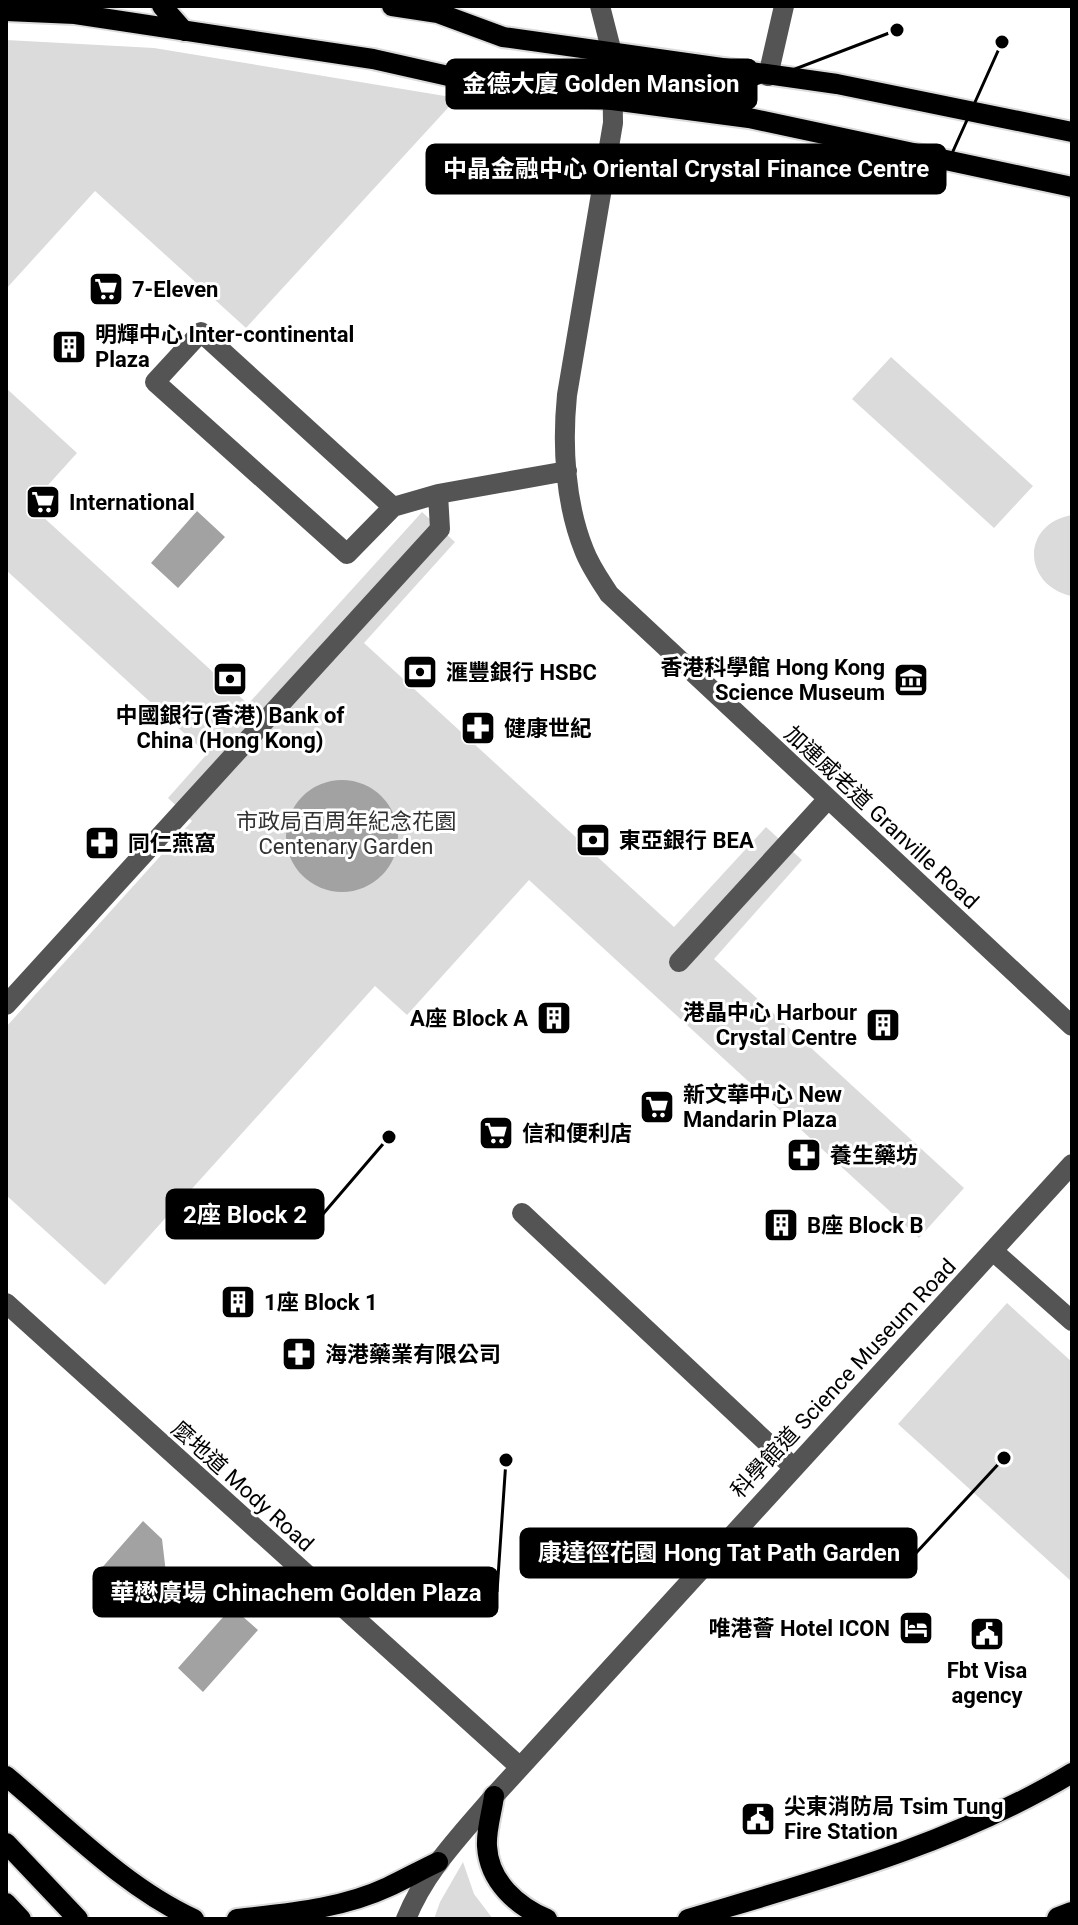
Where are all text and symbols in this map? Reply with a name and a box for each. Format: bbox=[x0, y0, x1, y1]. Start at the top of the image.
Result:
callout: 金德大廈 Golden Mansion bbox=[447, 60, 756, 108]
text: 金德大廈 Golden Mansion bbox=[462, 70, 740, 98]
callout: 中晶金融中心 Oriental Crystal Finance Centre bbox=[427, 145, 945, 193]
text: 中晶金融中心 Oriental Crystal Finance Centre bbox=[443, 155, 929, 183]
supermarket icon: 7-Eleven bbox=[87, 270, 125, 308]
place label: 7-Eleven bbox=[132, 277, 218, 302]
place label: 明輝中心 Inter-continental Plaza bbox=[95, 322, 354, 372]
building icon: 明輝中心 Inter-continental Plaza bbox=[50, 328, 88, 366]
supermarket icon: International bbox=[24, 483, 62, 521]
place label: International bbox=[69, 490, 195, 515]
bank icon: 滙豐銀行 HSBC bbox=[401, 653, 439, 691]
place label: 香港科學館 Hong Kong Science Museum bbox=[660, 655, 885, 705]
bank icon: 中國銀行(香港) Bank of China (Hong Kong) bbox=[211, 660, 249, 698]
place label: 滙豐銀行 HSBC bbox=[446, 660, 597, 685]
museum icon: 香港科學館 Hong Kong Science Museum bbox=[892, 661, 930, 699]
place label: 中國銀行(香港) Bank of China (Hong Kong) bbox=[116, 703, 344, 753]
pharmacy icon: 健康世紀 bbox=[459, 709, 497, 747]
place label: 健康世紀 bbox=[504, 716, 592, 741]
street label: 加連威老道 Granville Road bbox=[780, 721, 984, 914]
park label: 市政局百周年紀念花園 Centenary Garden bbox=[236, 809, 456, 859]
bank icon: 東亞銀行 BEA bbox=[574, 821, 612, 859]
pharmacy icon: 同仁燕窩 bbox=[83, 824, 121, 862]
place label: 東亞銀行 BEA bbox=[619, 828, 754, 853]
place label: 同仁燕窩 bbox=[128, 831, 216, 856]
building icon: A座 Block A bbox=[535, 999, 573, 1037]
place label: 港晶中心 Harbour Crystal Centre bbox=[683, 1000, 857, 1050]
place label: A座 Block A bbox=[410, 1006, 528, 1031]
building icon: 港晶中心 Harbour Crystal Centre bbox=[864, 1006, 902, 1044]
place label: 新文華中心 New Mandarin Plaza bbox=[683, 1082, 842, 1132]
supermarket icon: 新文華中心 New Mandarin Plaza bbox=[638, 1088, 676, 1126]
supermarket icon: 信和便利店 bbox=[477, 1114, 515, 1152]
place label: 信和便利店 bbox=[522, 1121, 632, 1146]
pharmacy icon: 養生藥坊 bbox=[785, 1136, 823, 1174]
place label: 養生藥坊 bbox=[830, 1143, 918, 1168]
callout: 2座 Block 2 bbox=[167, 1190, 323, 1238]
text: 2座 Block 2 bbox=[183, 1201, 307, 1229]
building icon: B座 Block B bbox=[762, 1206, 800, 1244]
place label: B座 Block B bbox=[807, 1213, 924, 1238]
street label: 科學館道 Science Museum Road bbox=[726, 1254, 961, 1503]
building icon: 1座 Block 1 bbox=[219, 1283, 257, 1321]
place label: 1座 Block 1 bbox=[264, 1290, 378, 1315]
pharmacy icon: 海港藥業有限公司 bbox=[280, 1335, 318, 1373]
place label: 海港藥業有限公司 bbox=[325, 1342, 501, 1367]
street label: 麼地道 Mody Road bbox=[167, 1416, 319, 1557]
callout: 康達徑花園 Hong Tat Path Garden bbox=[521, 1529, 916, 1577]
text: 康達徑花園 Hong Tat Path Garden bbox=[538, 1539, 900, 1567]
callout: 華懋廣場 Chinachem Golden Plaza bbox=[94, 1568, 497, 1616]
text: 華懋廣場 Chinachem Golden Plaza bbox=[110, 1579, 482, 1607]
hotel icon: 唯港薈 Hotel ICON bbox=[897, 1609, 935, 1647]
public building icon: Fbt Visa agency bbox=[968, 1615, 1006, 1653]
place label: 唯港薈 Hotel ICON bbox=[708, 1616, 890, 1641]
place label: Fbt Visa agency bbox=[947, 1658, 1028, 1708]
place label: 尖東消防局 Tsim Tung Fire Station bbox=[784, 1794, 1003, 1844]
public building icon: 尖東消防局 Tsim Tung Fire Station bbox=[739, 1800, 777, 1838]

